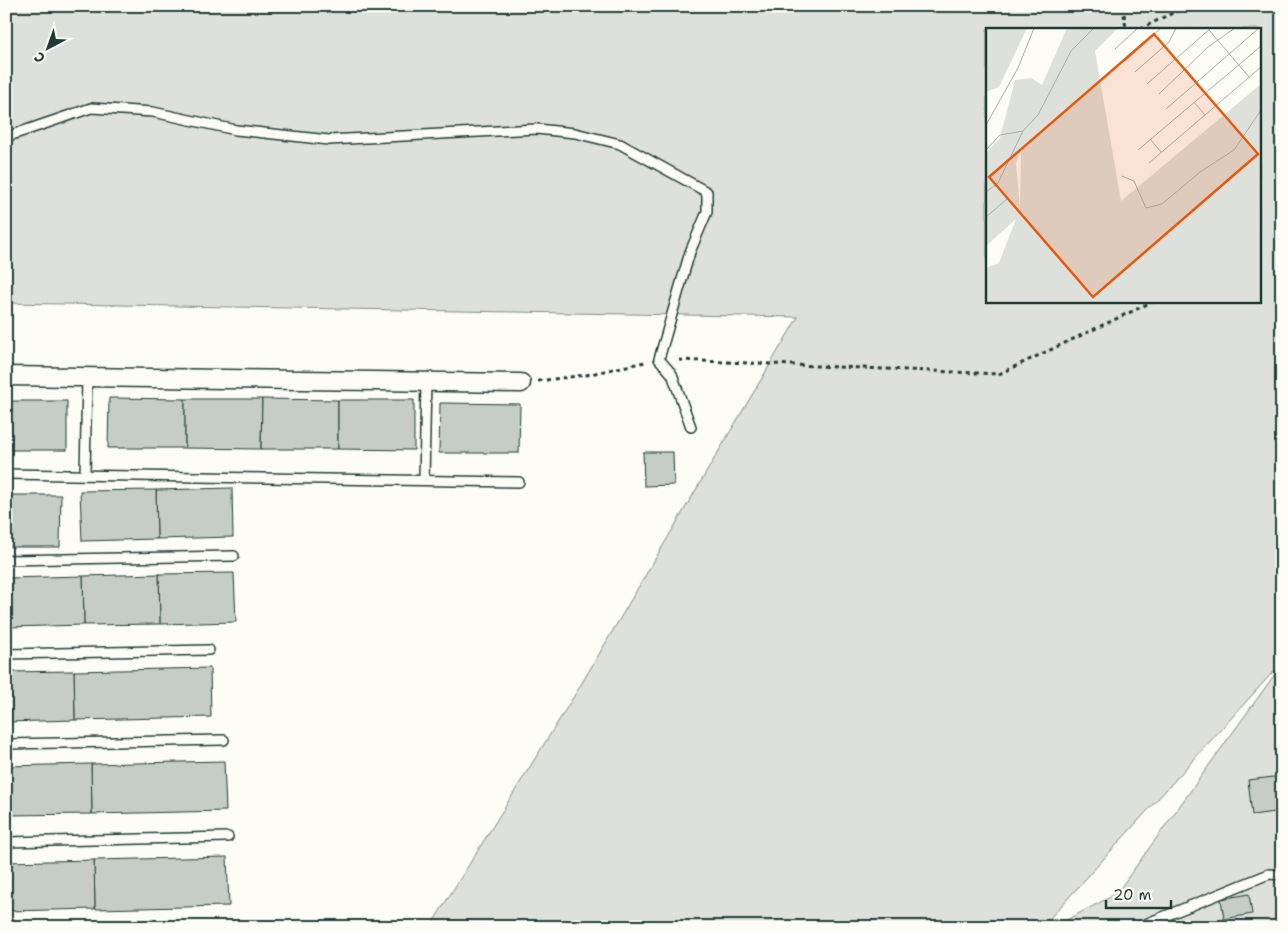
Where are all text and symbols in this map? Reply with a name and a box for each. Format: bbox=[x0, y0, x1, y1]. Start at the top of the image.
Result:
north arrow bbox=[22, 22, 72, 72]
inset map bbox=[986, 28, 1260, 302]
text: С bbox=[30, 48, 49, 67]
scale bar bbox=[1106, 878, 1170, 910]
text: 20 m bbox=[1113, 885, 1152, 905]

